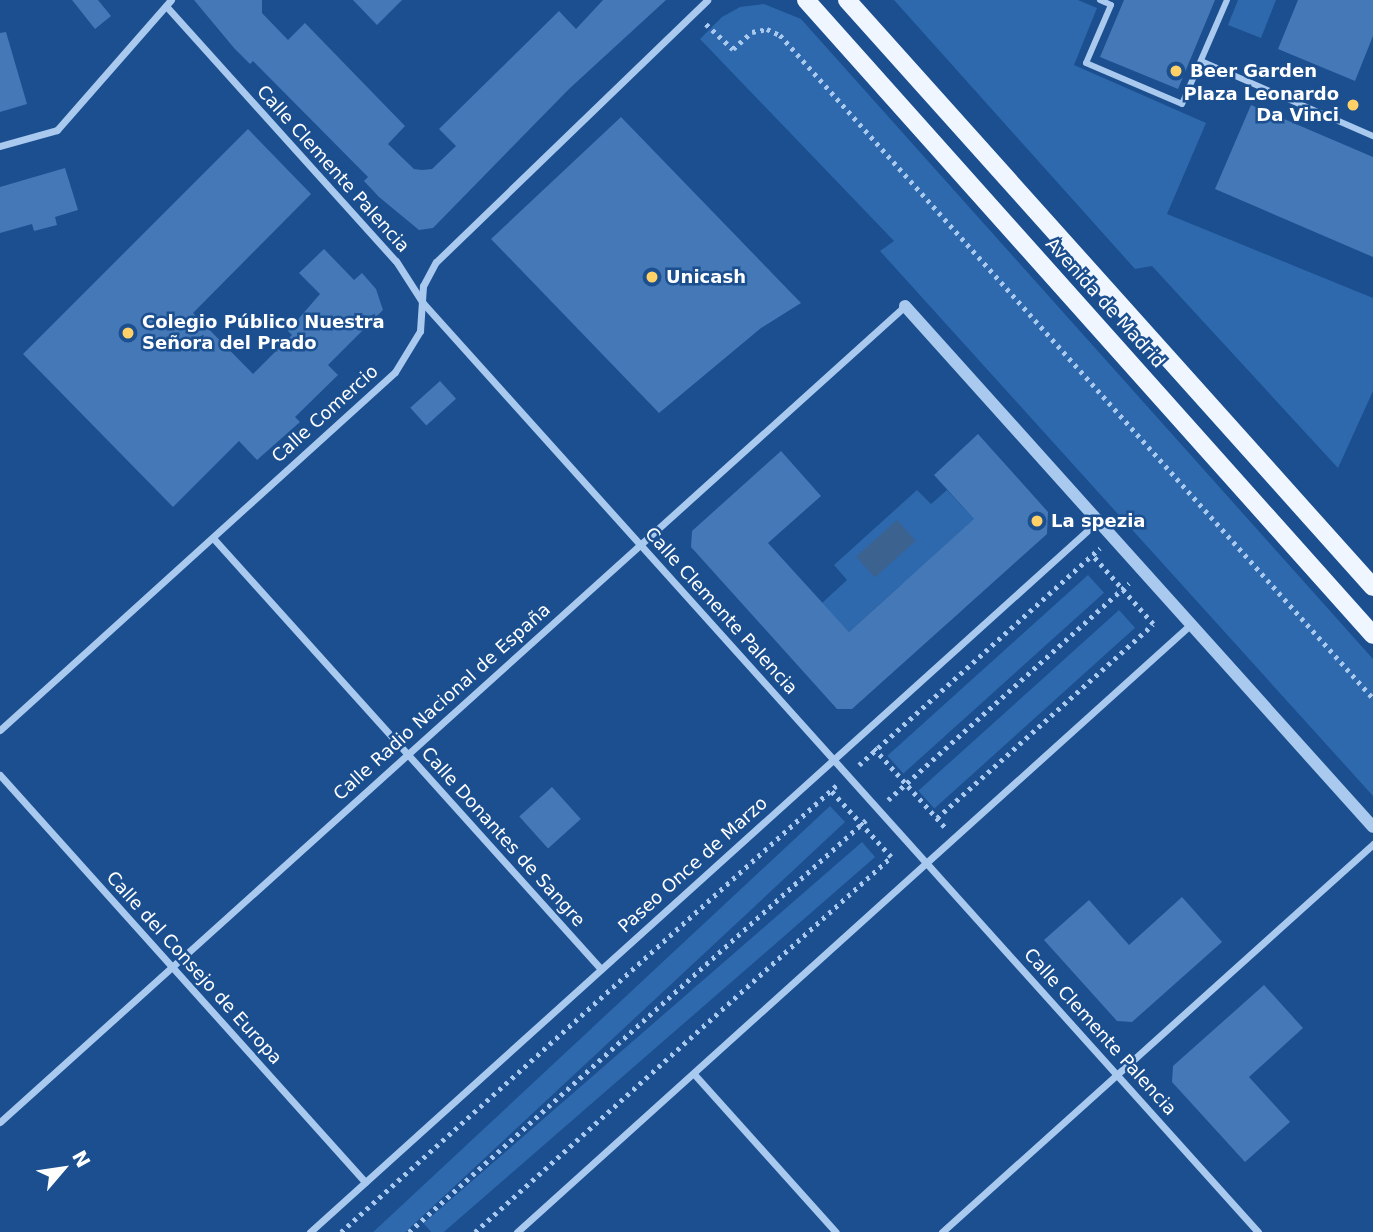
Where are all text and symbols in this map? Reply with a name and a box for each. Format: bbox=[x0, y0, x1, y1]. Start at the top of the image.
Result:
place label: Beer Garden bbox=[1190, 60, 1317, 82]
marker: Beer Garden bbox=[1168, 63, 1184, 79]
street label: Calle Clemente Palencia bbox=[252, 81, 414, 257]
place label: Plaza Leonardo Da Vinci bbox=[1183, 84, 1339, 126]
marker: Plaza Leonardo Da Vinci bbox=[1345, 97, 1361, 113]
street label: Avenida de Madrid bbox=[1041, 233, 1169, 373]
place label: Unicash bbox=[666, 266, 746, 288]
marker: Unicash bbox=[644, 269, 660, 285]
place label: Colegio Público Nuestra Señora del Prado bbox=[142, 312, 385, 354]
marker: Colegio Público Nuestra Señora del Prado bbox=[120, 325, 136, 341]
street label: Calle Comercio bbox=[267, 361, 383, 467]
place label: La spezia bbox=[1051, 510, 1145, 532]
marker: La spezia bbox=[1029, 513, 1045, 529]
street label: Calle Clemente Palencia bbox=[640, 523, 802, 699]
street label: Calle Radio Nacional de España bbox=[329, 599, 555, 805]
street label: Calle Donantes de Sangre bbox=[417, 743, 589, 931]
street label: Paseo Once de Marzo bbox=[614, 792, 772, 938]
street label: Calle del Consejo de Europa bbox=[102, 867, 286, 1069]
street label: Calle Clemente Palencia bbox=[1019, 944, 1181, 1120]
north arrow bbox=[28, 1134, 98, 1204]
text: N bbox=[68, 1147, 95, 1171]

